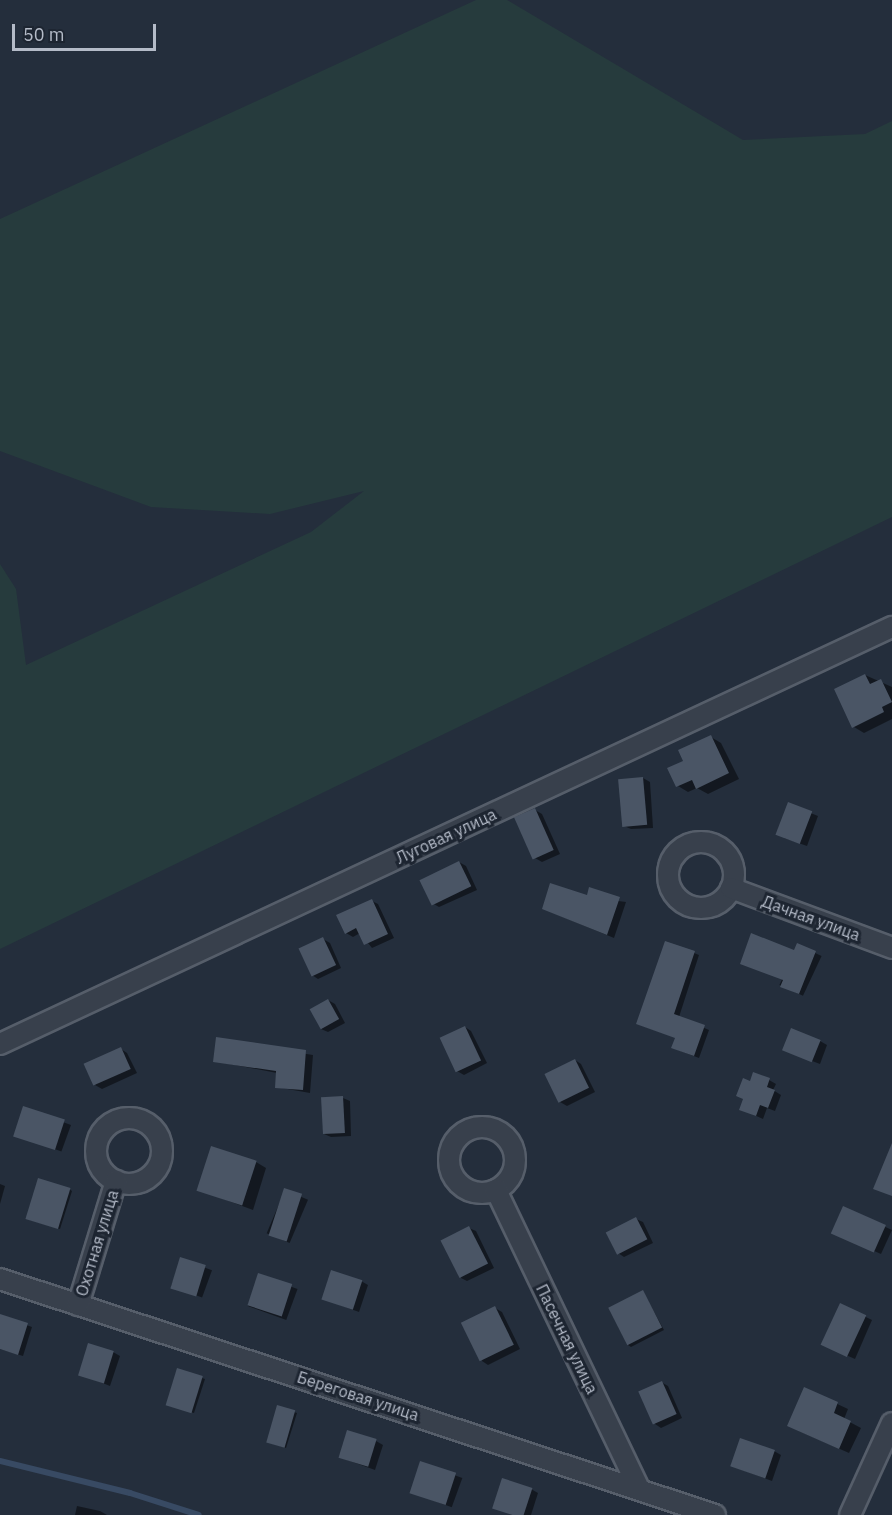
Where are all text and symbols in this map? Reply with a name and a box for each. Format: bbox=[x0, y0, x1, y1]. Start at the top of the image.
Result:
scale bar bbox=[15, 12, 159, 50]
text: 50 m bbox=[23, 23, 65, 46]
street label: Луговая улица bbox=[393, 804, 499, 868]
street label: Дачная улица bbox=[759, 891, 863, 945]
street label: Охотная улица bbox=[72, 1188, 122, 1298]
street label: Пасечная улица bbox=[532, 1281, 602, 1397]
street label: Береговая улица bbox=[295, 1367, 421, 1425]

